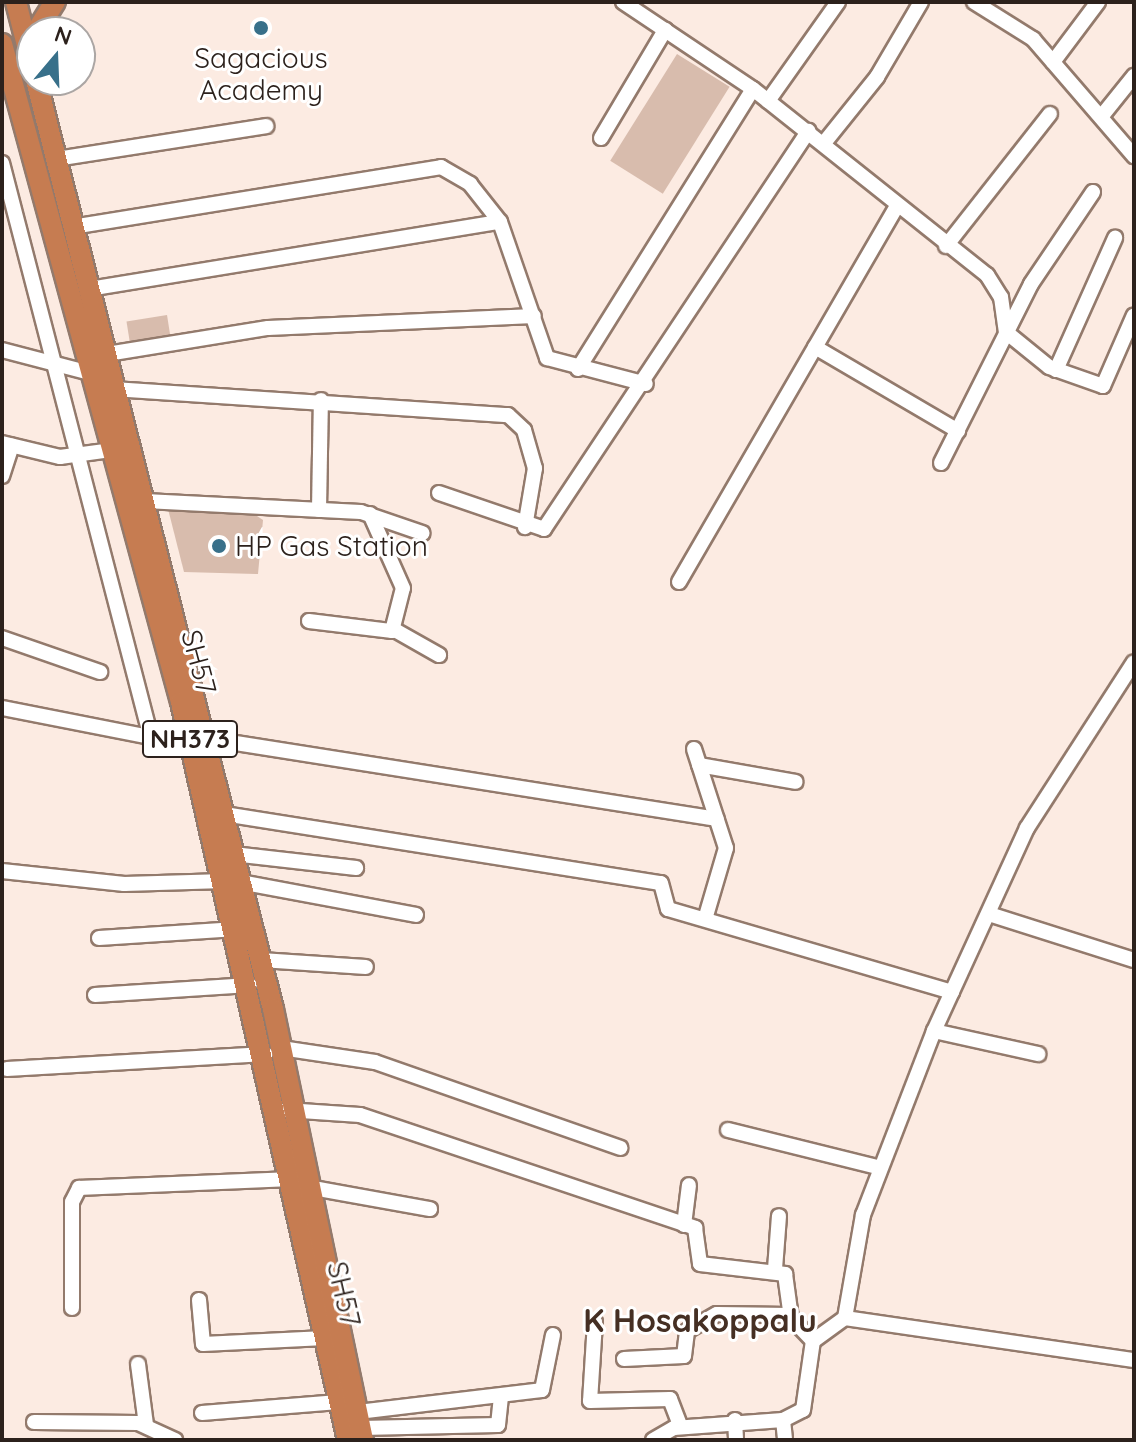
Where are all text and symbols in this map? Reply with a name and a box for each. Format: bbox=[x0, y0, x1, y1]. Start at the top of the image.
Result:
north arrow bbox=[16, 16, 96, 96]
text: N bbox=[51, 19, 75, 51]
marker: Sagacious Academy bbox=[252, 19, 270, 37]
place label: Sagacious Academy bbox=[194, 41, 328, 107]
place label: HP Gas Station bbox=[235, 529, 428, 563]
marker: HP Gas Station bbox=[210, 537, 228, 555]
street label: SH57 bbox=[174, 626, 224, 698]
road number: NH373 bbox=[140, 717, 240, 761]
street label: SH57 bbox=[320, 1258, 368, 1330]
district label: K Hosakoppalu bbox=[583, 1301, 817, 1339]

